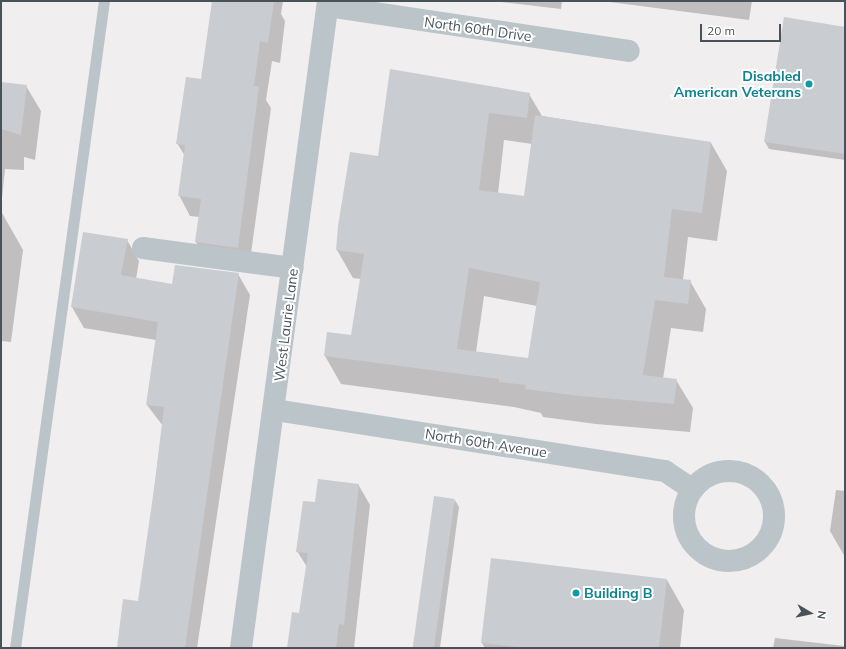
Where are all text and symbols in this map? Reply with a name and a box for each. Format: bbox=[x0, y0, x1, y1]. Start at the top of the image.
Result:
street label: North 60th Drive bbox=[423, 13, 533, 45]
scale bar bbox=[702, 16, 783, 42]
text: 20 m bbox=[707, 23, 735, 38]
place label: Disabled American Veterans bbox=[674, 68, 801, 100]
marker: Disabled American Veterans bbox=[804, 79, 814, 89]
street label: West Laurie Lane bbox=[271, 268, 301, 382]
street label: North 60th Avenue bbox=[424, 425, 548, 461]
place label: Building B bbox=[584, 585, 652, 601]
marker: Building B bbox=[571, 588, 581, 598]
north arrow bbox=[790, 593, 830, 633]
text: N bbox=[814, 610, 829, 620]

